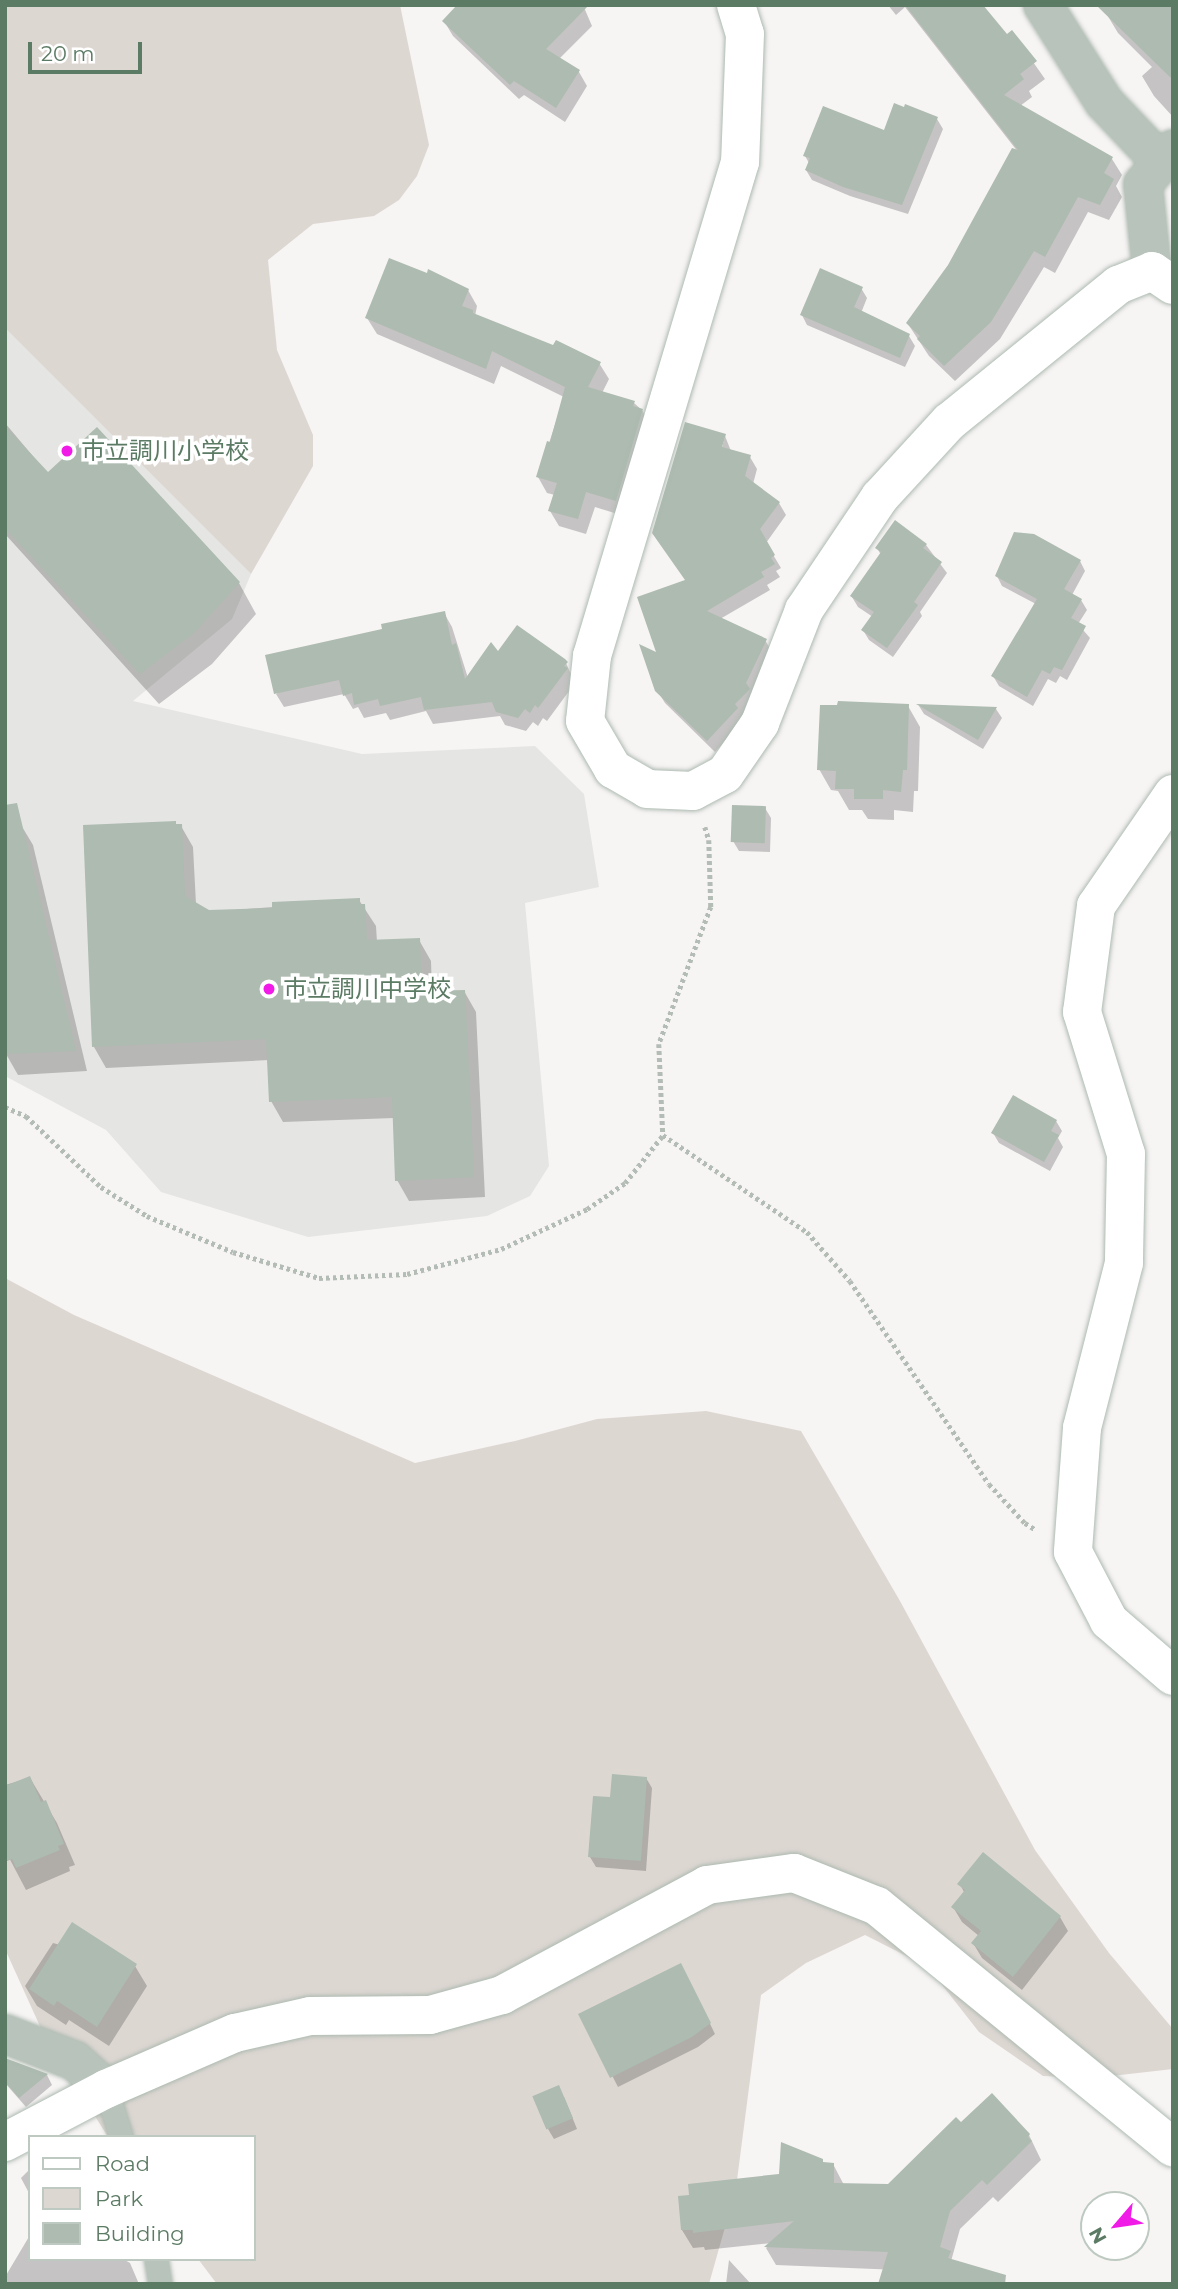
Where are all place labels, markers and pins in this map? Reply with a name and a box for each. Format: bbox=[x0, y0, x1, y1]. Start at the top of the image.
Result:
place label: 市立調川小学校 bbox=[81, 437, 249, 465]
marker: 市立調川小学校 bbox=[59, 443, 75, 459]
place label: 市立調川中学校 bbox=[283, 975, 451, 1003]
marker: 市立調川中学校 bbox=[261, 981, 277, 997]

